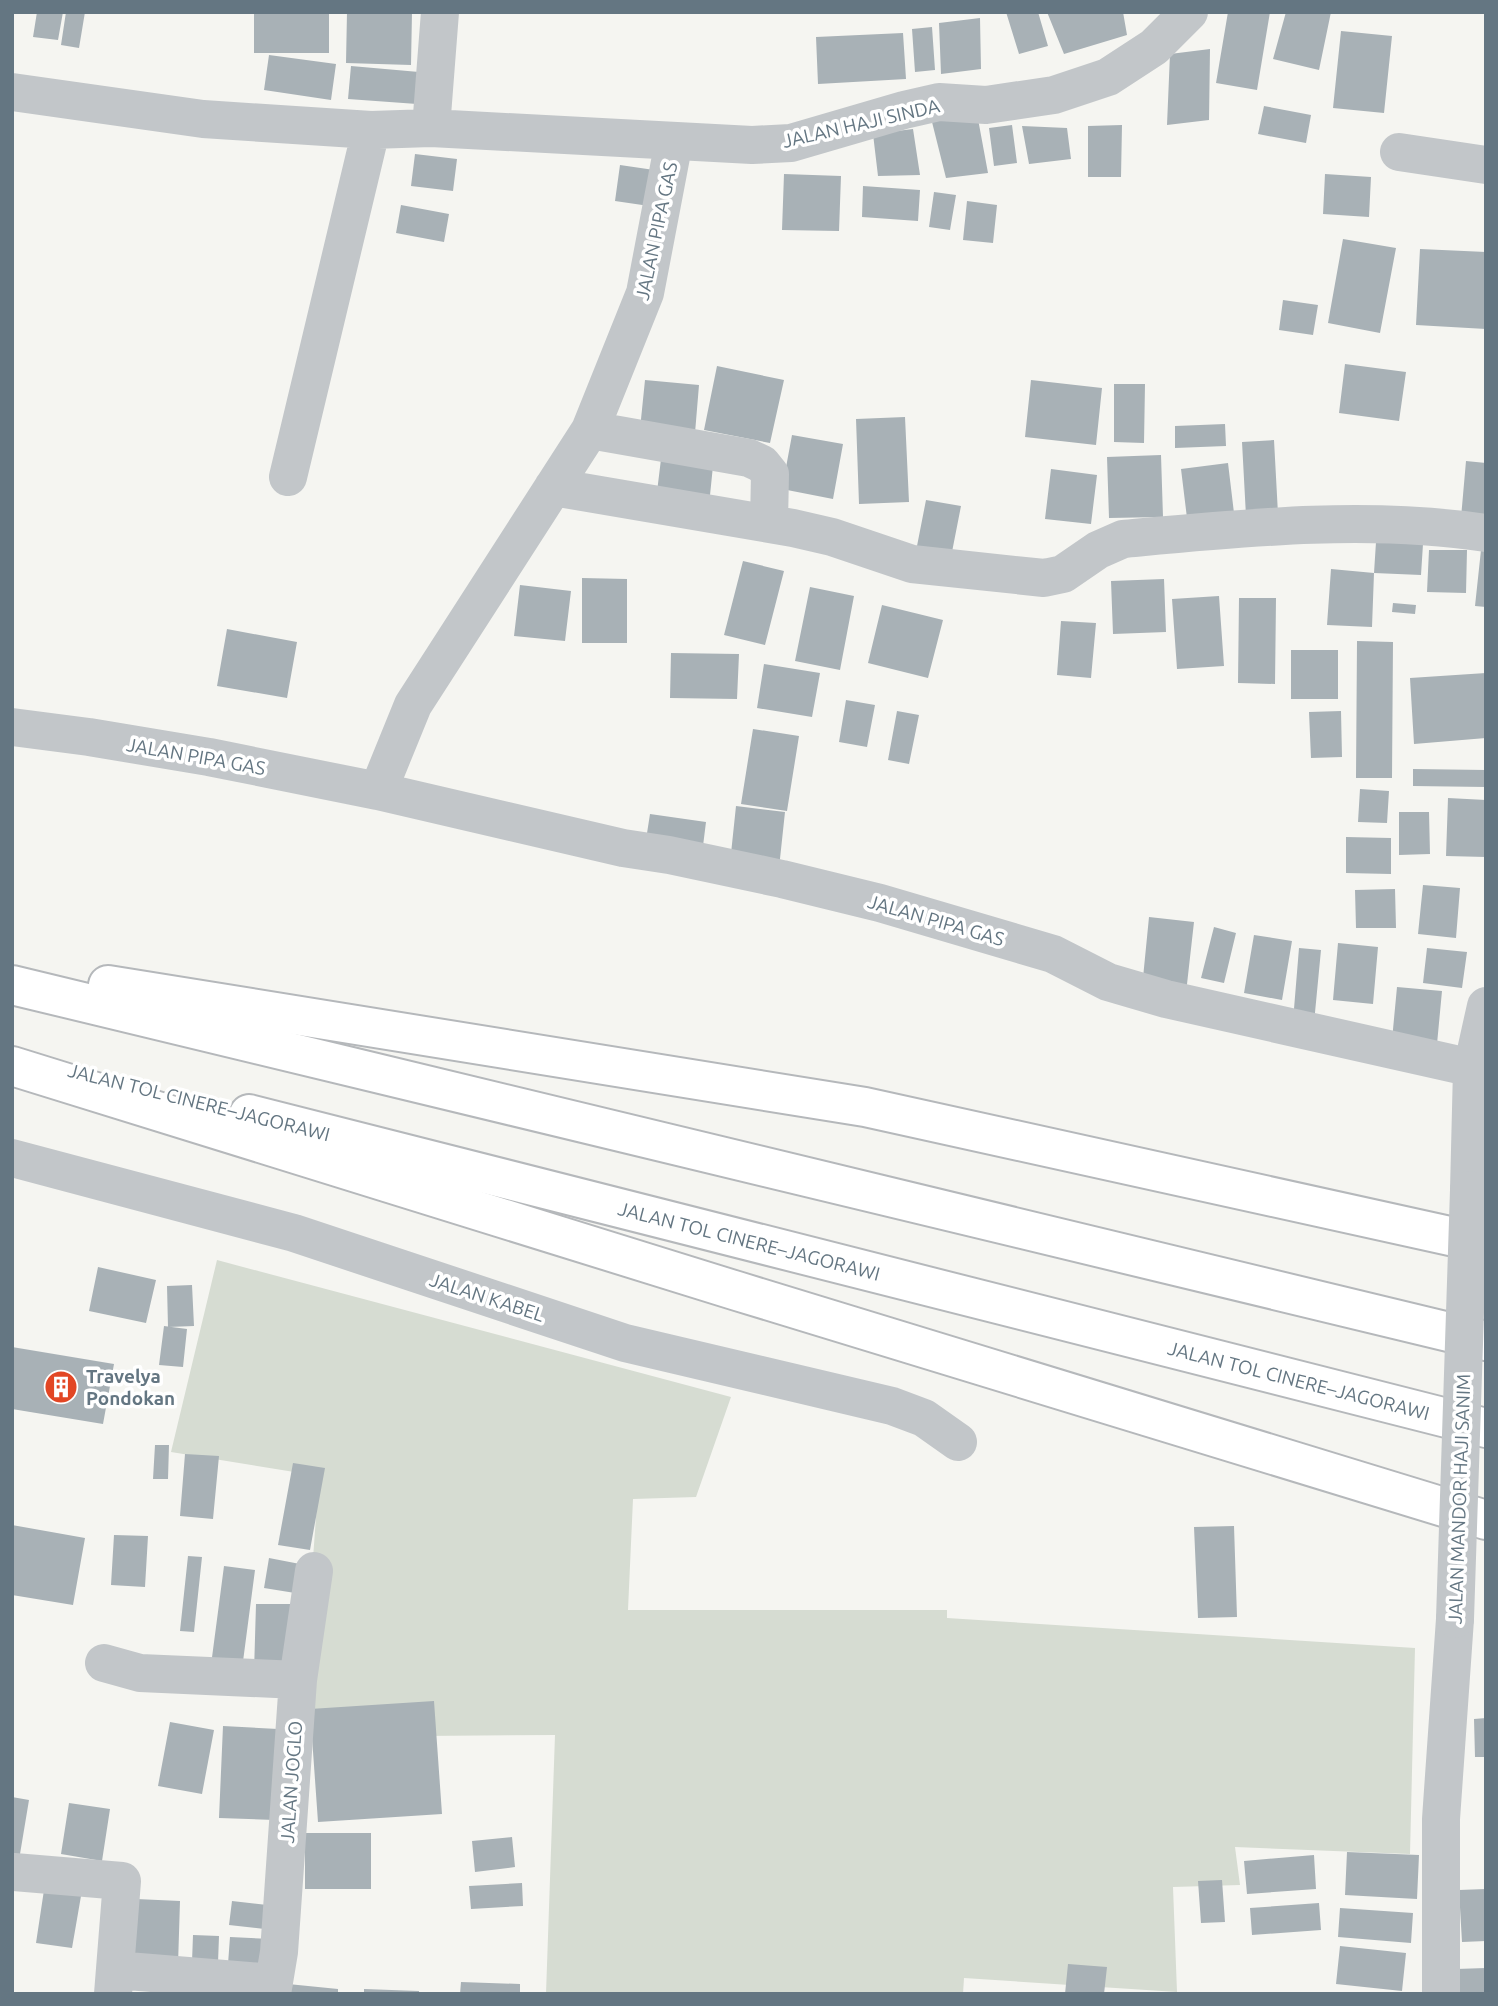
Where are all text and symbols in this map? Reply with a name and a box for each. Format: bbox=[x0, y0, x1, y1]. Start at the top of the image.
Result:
street label: JALAN HAJI SINDA bbox=[780, 94, 942, 152]
street label: JALAN PIPA GAS bbox=[631, 160, 681, 302]
street label: JALAN PIPA GAS bbox=[125, 733, 267, 779]
street label: JALAN PIPA GAS bbox=[865, 890, 1007, 950]
street label: JALAN TOL CINERE–JAGORAWI bbox=[66, 1059, 332, 1145]
street label: JALAN TOL CINERE–JAGORAWI bbox=[616, 1197, 882, 1285]
street label: JALAN KABEL bbox=[427, 1268, 547, 1326]
street label: JALAN TOL CINERE–JAGORAWI bbox=[1165, 1337, 1432, 1424]
place label: Travelya Pondokan bbox=[86, 1365, 175, 1409]
building icon: Travelya Pondokan bbox=[42, 1368, 80, 1406]
street label: JALAN MANDOR HAJI SANIM bbox=[1444, 1373, 1474, 1625]
street label: JALAN JOGLO bbox=[276, 1720, 306, 1844]

